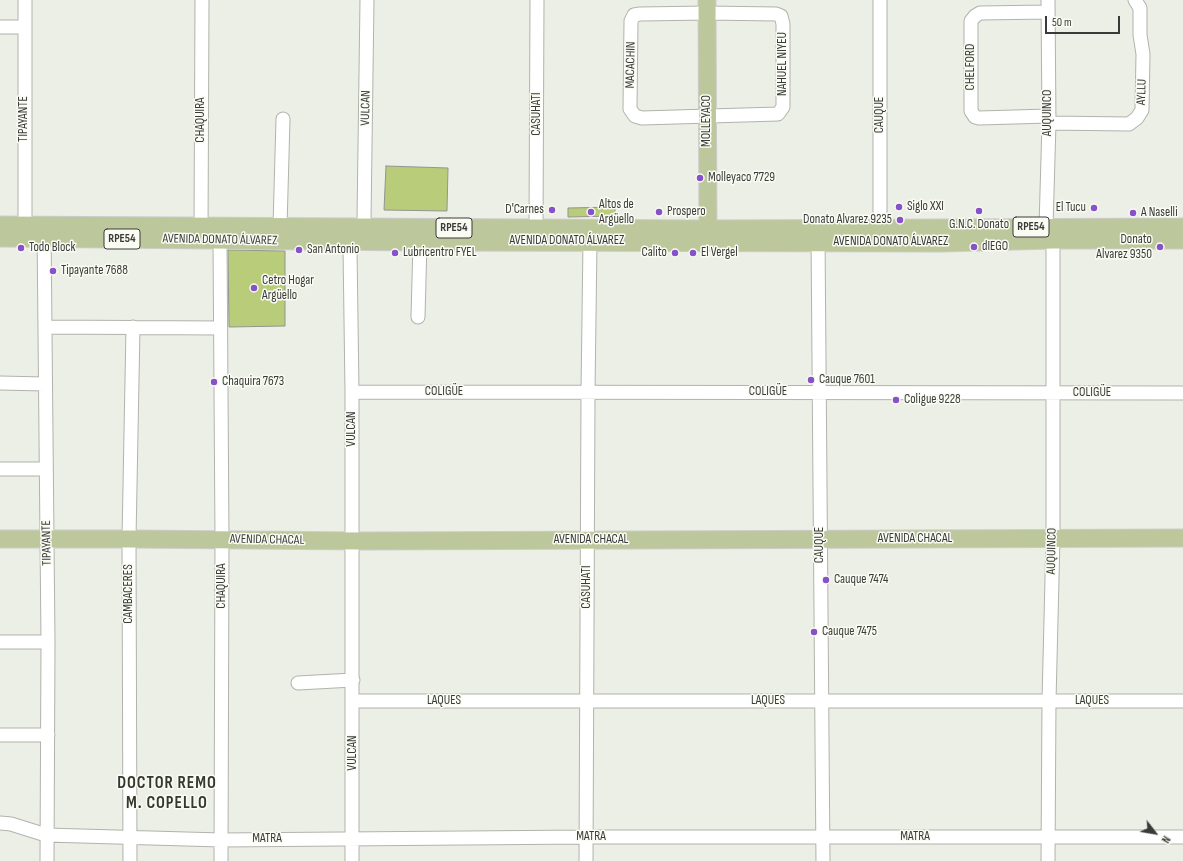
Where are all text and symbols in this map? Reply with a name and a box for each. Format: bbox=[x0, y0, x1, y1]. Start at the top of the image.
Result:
scale bar bbox=[1047, 8, 1122, 34]
text: 50 m bbox=[1052, 15, 1072, 30]
street label: NAHUEL NIYEU bbox=[775, 32, 791, 96]
street label: MACACHIN bbox=[623, 41, 639, 89]
street label: CHELFORD bbox=[963, 44, 979, 90]
street label: AYLLU bbox=[1134, 79, 1150, 105]
street label: VULCAN bbox=[358, 90, 374, 126]
street label: AUQUINCO bbox=[1040, 90, 1056, 136]
street label: CASUHATI bbox=[529, 92, 545, 136]
street label: MOLLEYACO bbox=[699, 95, 715, 147]
street label: TIPAYANTE bbox=[16, 96, 32, 142]
street label: CHAQUIRA bbox=[193, 97, 209, 143]
street label: CAUQUE bbox=[872, 97, 888, 133]
place label: Molleyaco 7729 bbox=[708, 170, 775, 186]
marker: Molleyaco 7729 bbox=[695, 173, 705, 183]
place label: Altos de Argüello bbox=[599, 197, 634, 228]
place label: Siglo XXI bbox=[907, 199, 944, 215]
place label: El Tucu bbox=[1056, 200, 1086, 216]
place label: D'Carnes bbox=[505, 202, 544, 218]
marker: Siglo XXI bbox=[894, 202, 904, 212]
marker: El Tucu bbox=[1089, 203, 1099, 213]
place label: Prospero bbox=[667, 204, 706, 220]
marker: D'Carnes bbox=[547, 205, 557, 215]
place label: A Naselli bbox=[1141, 205, 1178, 221]
marker: G.N.C. Donato bbox=[974, 206, 984, 216]
marker: Altos de Argüello bbox=[586, 207, 596, 217]
marker: Prospero bbox=[654, 207, 664, 217]
marker: A Naselli bbox=[1128, 208, 1138, 218]
place label: Donato Alvarez 9235 bbox=[803, 212, 892, 228]
marker: Donato Alvarez 9235 bbox=[895, 215, 905, 225]
place label: G.N.C. Donato bbox=[949, 217, 1009, 233]
road number: RPE54 bbox=[1013, 217, 1049, 237]
road number: RPE54 bbox=[436, 218, 472, 238]
road number: RPE54 bbox=[104, 229, 140, 249]
street label: AVENIDA DONATO ÁLVAREZ bbox=[162, 231, 278, 249]
place label: Donato Alvarez 9350 bbox=[1096, 232, 1152, 263]
street label: AVENIDA DONATO ÁLVAREZ bbox=[510, 233, 624, 249]
street label: AVENIDA DONATO ÁLVAREZ bbox=[834, 234, 948, 250]
place label: dIEGO bbox=[982, 239, 1008, 255]
place label: Todo Block bbox=[29, 240, 75, 256]
place label: San Antonio bbox=[307, 242, 359, 258]
marker: dIEGO bbox=[969, 242, 979, 252]
marker: Donato Alvarez 9350 bbox=[1155, 242, 1165, 252]
marker: Todo Block bbox=[16, 243, 26, 253]
marker: San Antonio bbox=[294, 245, 304, 255]
place label: Lubricentro FYEL bbox=[403, 245, 477, 261]
place label: Calito bbox=[642, 245, 667, 261]
place label: El Vergel bbox=[701, 245, 738, 261]
marker: Lubricentro FYEL bbox=[390, 248, 400, 258]
marker: Calito bbox=[670, 248, 680, 258]
marker: El Vergel bbox=[688, 248, 698, 258]
place label: Tipayante 7688 bbox=[61, 263, 128, 279]
marker: Tipayante 7688 bbox=[48, 266, 58, 276]
place label: Cetro Hogar Argüello bbox=[262, 273, 314, 304]
marker: Cetro Hogar Argüello bbox=[249, 283, 259, 293]
place label: Cauque 7601 bbox=[819, 372, 875, 388]
place label: Chaquira 7673 bbox=[222, 374, 284, 390]
marker: Cauque 7601 bbox=[806, 375, 816, 385]
marker: Chaquira 7673 bbox=[209, 377, 219, 387]
street label: COLIGÜE bbox=[425, 384, 463, 400]
street label: COLIGÜE bbox=[749, 384, 787, 400]
street label: COLIGÜE bbox=[1073, 385, 1111, 401]
place label: Coligue 9228 bbox=[904, 392, 961, 408]
marker: Coligue 9228 bbox=[891, 395, 901, 405]
street label: VULCAN bbox=[344, 411, 360, 447]
street label: TIPAYANTE bbox=[39, 520, 55, 566]
street label: CAUQUE bbox=[812, 527, 828, 563]
street label: AUQUINCO bbox=[1044, 528, 1060, 574]
street label: AVENIDA CHACAL bbox=[878, 531, 952, 547]
street label: AVENIDA CHACAL bbox=[230, 532, 304, 548]
street label: AVENIDA CHACAL bbox=[554, 532, 628, 548]
street label: CHAQUIRA bbox=[214, 563, 230, 609]
street label: CAMBACERES bbox=[121, 564, 137, 624]
street label: CASUHATI bbox=[579, 565, 595, 609]
place label: Cauque 7474 bbox=[834, 572, 888, 588]
marker: Cauque 7474 bbox=[821, 575, 831, 585]
place label: Cauque 7475 bbox=[822, 624, 877, 640]
marker: Cauque 7475 bbox=[809, 627, 819, 637]
street label: LAQUES bbox=[427, 693, 461, 709]
street label: LAQUES bbox=[751, 693, 785, 709]
street label: LAQUES bbox=[1075, 693, 1109, 709]
street label: VULCAN bbox=[345, 735, 361, 771]
district label: DOCTOR REMO M. COPELLO bbox=[117, 774, 217, 814]
north arrow bbox=[1135, 813, 1175, 853]
street label: MATRA bbox=[576, 829, 606, 845]
street label: MATRA bbox=[900, 829, 930, 845]
street label: MATRA bbox=[252, 831, 282, 847]
text: N bbox=[1159, 834, 1173, 845]

